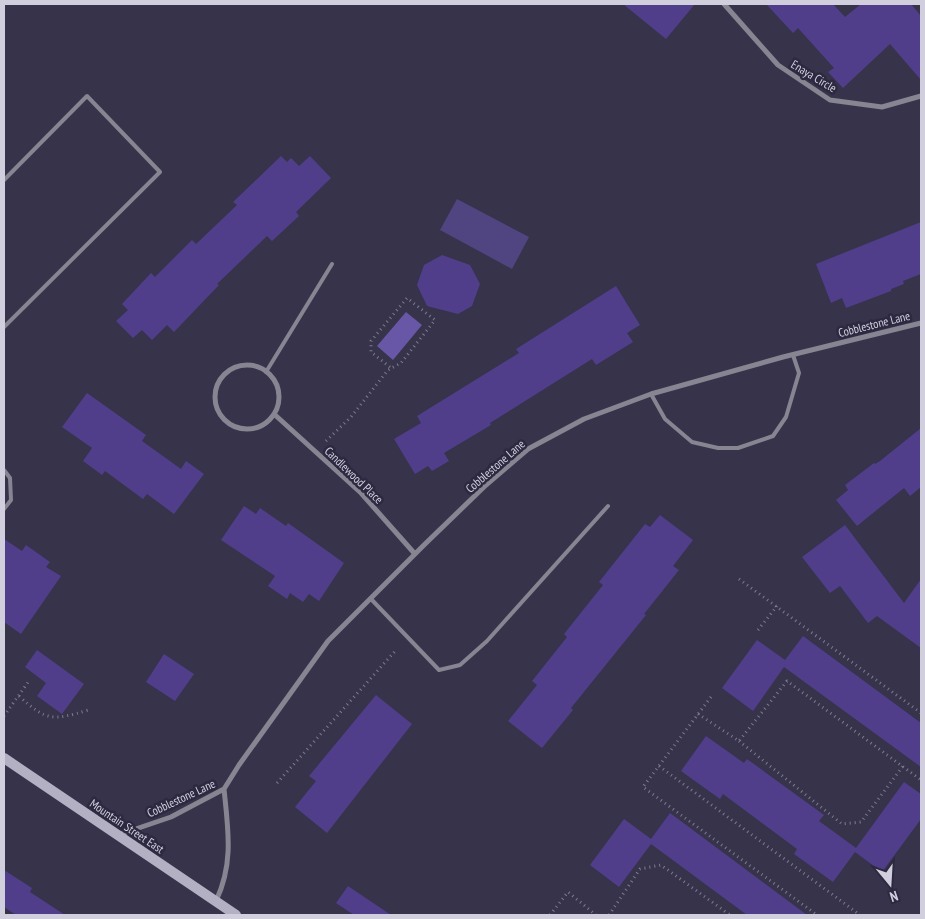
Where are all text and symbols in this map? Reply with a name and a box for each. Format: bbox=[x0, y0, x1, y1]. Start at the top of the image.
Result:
street label: Enaya Circle bbox=[789, 57, 840, 95]
street label: Cobblestone Lane bbox=[836, 308, 912, 340]
street label: Cobblestone Lane bbox=[462, 436, 528, 496]
street label: Candlewood Place bbox=[322, 443, 386, 507]
street label: Cobblestone Lane bbox=[144, 776, 218, 820]
street label: Mountain Street East bbox=[87, 796, 168, 857]
north arrow bbox=[865, 859, 915, 909]
text: N bbox=[888, 887, 900, 906]

